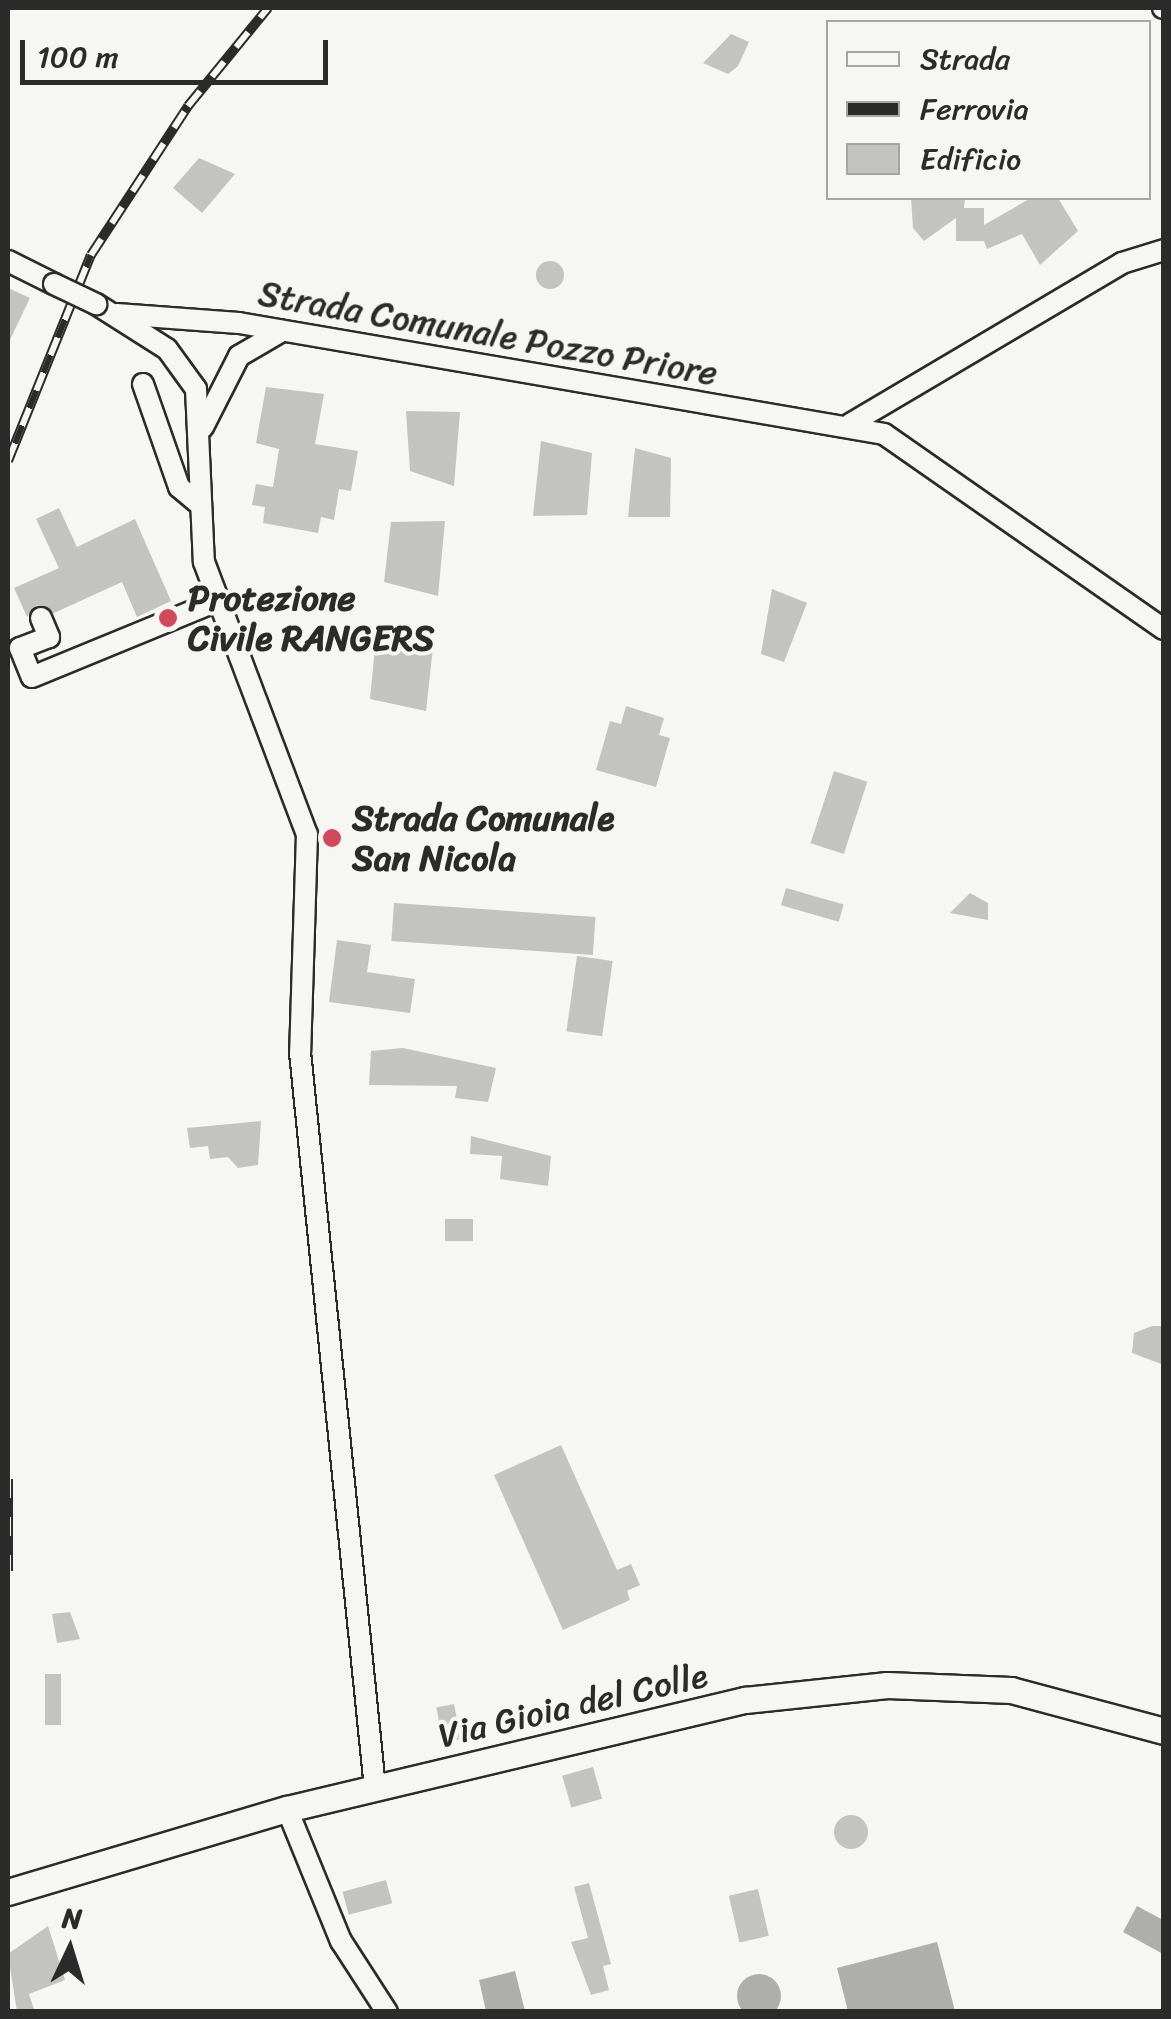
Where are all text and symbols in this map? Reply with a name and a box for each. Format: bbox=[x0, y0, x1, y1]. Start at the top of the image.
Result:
scale bar bbox=[25, 20, 332, 82]
legend bbox=[826, 20, 1151, 200]
text: 100 m bbox=[37, 30, 119, 84]
text: Strada bbox=[920, 32, 1010, 86]
text: Ferrovia bbox=[920, 82, 1029, 136]
text: Edificio bbox=[920, 132, 1021, 186]
street label: Strada Comunale Pozzo Priore bbox=[255, 272, 721, 394]
place label: Protezione Civile RANGERS bbox=[188, 577, 435, 659]
marker: Protezione Civile RANGERS bbox=[157, 607, 179, 629]
place label: Strada Comunale San Nicola bbox=[352, 797, 616, 879]
marker: Strada Comunale San Nicola bbox=[321, 827, 343, 849]
street label: Via Gioia del Colle bbox=[434, 1654, 712, 1756]
text: N bbox=[61, 1893, 84, 1944]
north arrow bbox=[20, 1899, 120, 1999]

